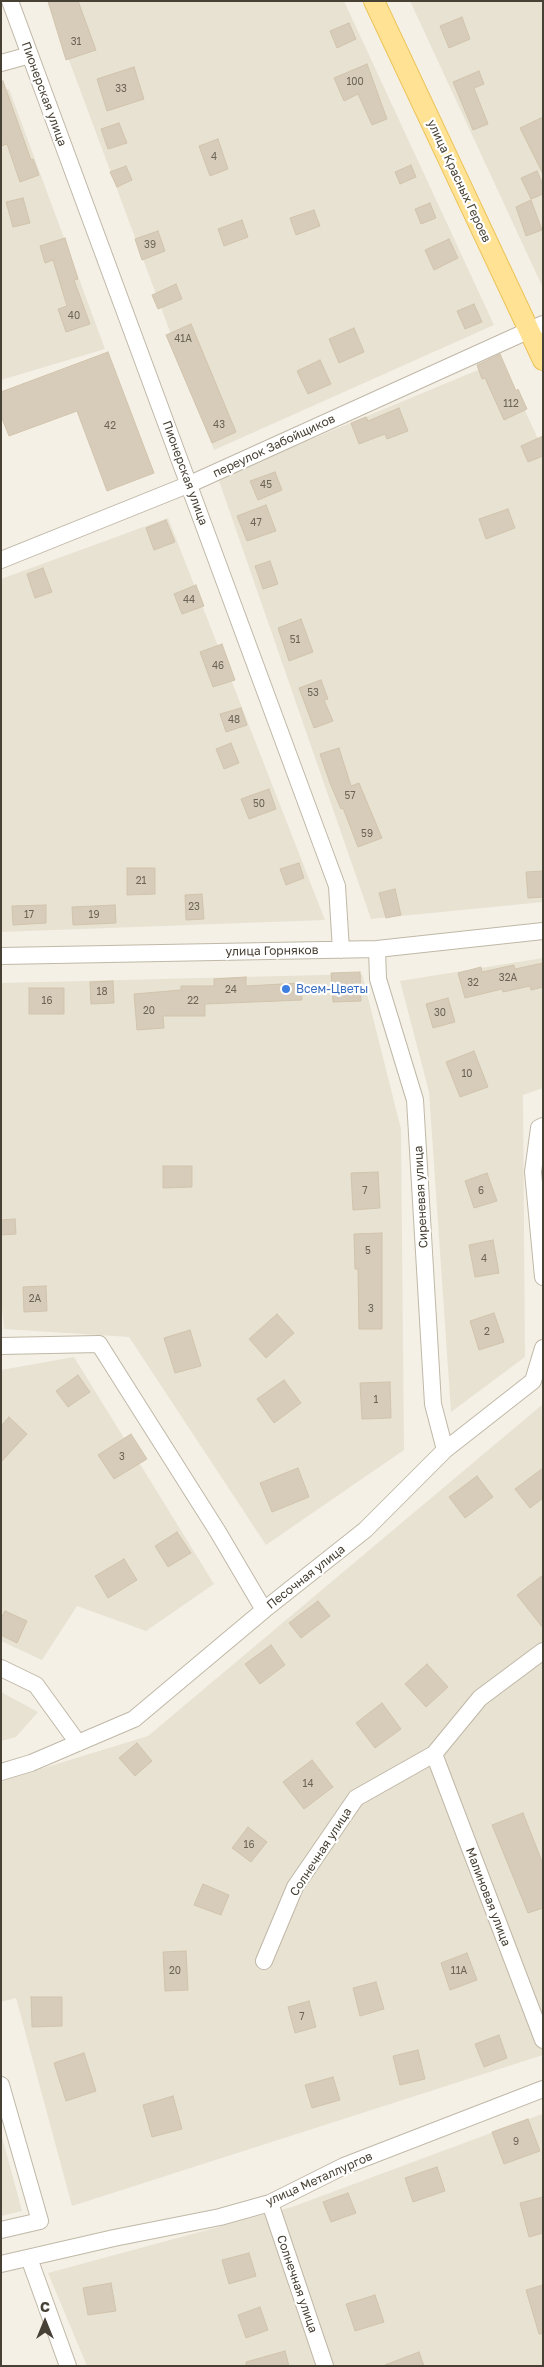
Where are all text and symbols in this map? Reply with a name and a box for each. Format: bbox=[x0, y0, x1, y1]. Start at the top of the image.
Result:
house number: 31 bbox=[71, 36, 81, 48]
street label: Пионерская улица bbox=[18, 40, 70, 148]
house number: 100 bbox=[346, 76, 364, 88]
house number: 33 bbox=[115, 83, 127, 95]
street label: улица Красных Героев bbox=[424, 117, 494, 245]
house number: 4 bbox=[211, 151, 217, 163]
house number: 39 bbox=[144, 239, 156, 251]
house number: 40 bbox=[68, 310, 80, 322]
house number: 41А bbox=[174, 333, 192, 345]
house number: 112 bbox=[503, 398, 519, 410]
street label: переулок Забойщиков bbox=[211, 411, 337, 481]
street label: Пионерская улица bbox=[159, 419, 211, 527]
house number: 43 bbox=[213, 419, 225, 431]
house number: 42 bbox=[104, 420, 116, 432]
house number: 45 bbox=[260, 479, 272, 491]
house number: 47 bbox=[250, 517, 262, 529]
house number: 44 bbox=[183, 594, 195, 606]
house number: 51 bbox=[290, 634, 300, 646]
house number: 46 bbox=[212, 660, 224, 672]
house number: 53 bbox=[307, 687, 319, 699]
house number: 48 bbox=[228, 714, 240, 726]
house number: 57 bbox=[344, 790, 356, 802]
house number: 50 bbox=[253, 798, 265, 810]
house number: 59 bbox=[361, 828, 373, 840]
house number: 21 bbox=[136, 875, 146, 887]
house number: 23 bbox=[188, 901, 200, 913]
house number: 17 bbox=[24, 909, 34, 921]
house number: 19 bbox=[89, 909, 99, 921]
street label: улица Горняков bbox=[225, 943, 319, 959]
house number: 32А bbox=[499, 972, 517, 984]
house number: 32 bbox=[467, 977, 479, 989]
place label: Всем-Цветы bbox=[296, 982, 368, 996]
marker: Всем-Цветы bbox=[280, 983, 292, 995]
house number: 24 bbox=[225, 984, 237, 996]
house number: 18 bbox=[97, 986, 107, 998]
house number: 16 bbox=[42, 995, 52, 1007]
house number: 22 bbox=[187, 995, 199, 1007]
house number: 20 bbox=[143, 1005, 155, 1017]
house number: 30 bbox=[434, 1007, 446, 1019]
house number: 10 bbox=[461, 1068, 473, 1080]
street label: Сиреневая улица bbox=[411, 1145, 431, 1249]
house number: 7 bbox=[362, 1185, 368, 1197]
house number: 6 bbox=[478, 1185, 484, 1197]
house number: 5 bbox=[365, 1245, 371, 1257]
house number: 4 bbox=[481, 1253, 487, 1265]
house number: 2А bbox=[29, 1293, 41, 1305]
house number: 3 bbox=[368, 1303, 374, 1315]
house number: 2 bbox=[484, 1326, 490, 1338]
house number: 1 bbox=[374, 1394, 378, 1406]
house number: 3 bbox=[119, 1451, 125, 1463]
street label: Песочная улица bbox=[264, 1542, 348, 1612]
house number: 14 bbox=[303, 1778, 313, 1790]
street label: Солнечная улица bbox=[287, 1805, 355, 1899]
house number: 16 bbox=[244, 1839, 254, 1851]
street label: Малиновая улица bbox=[463, 1846, 513, 1948]
house number: 20 bbox=[169, 1965, 181, 1977]
house number: 11А bbox=[451, 1965, 467, 1977]
house number: 7 bbox=[299, 2011, 305, 2023]
house number: 9 bbox=[513, 2136, 519, 2148]
street label: улица Металлургов bbox=[263, 2149, 375, 2209]
street label: Солнечная улица bbox=[274, 2233, 320, 2335]
north arrow bbox=[20, 2297, 70, 2347]
text: С bbox=[40, 2298, 50, 2315]

